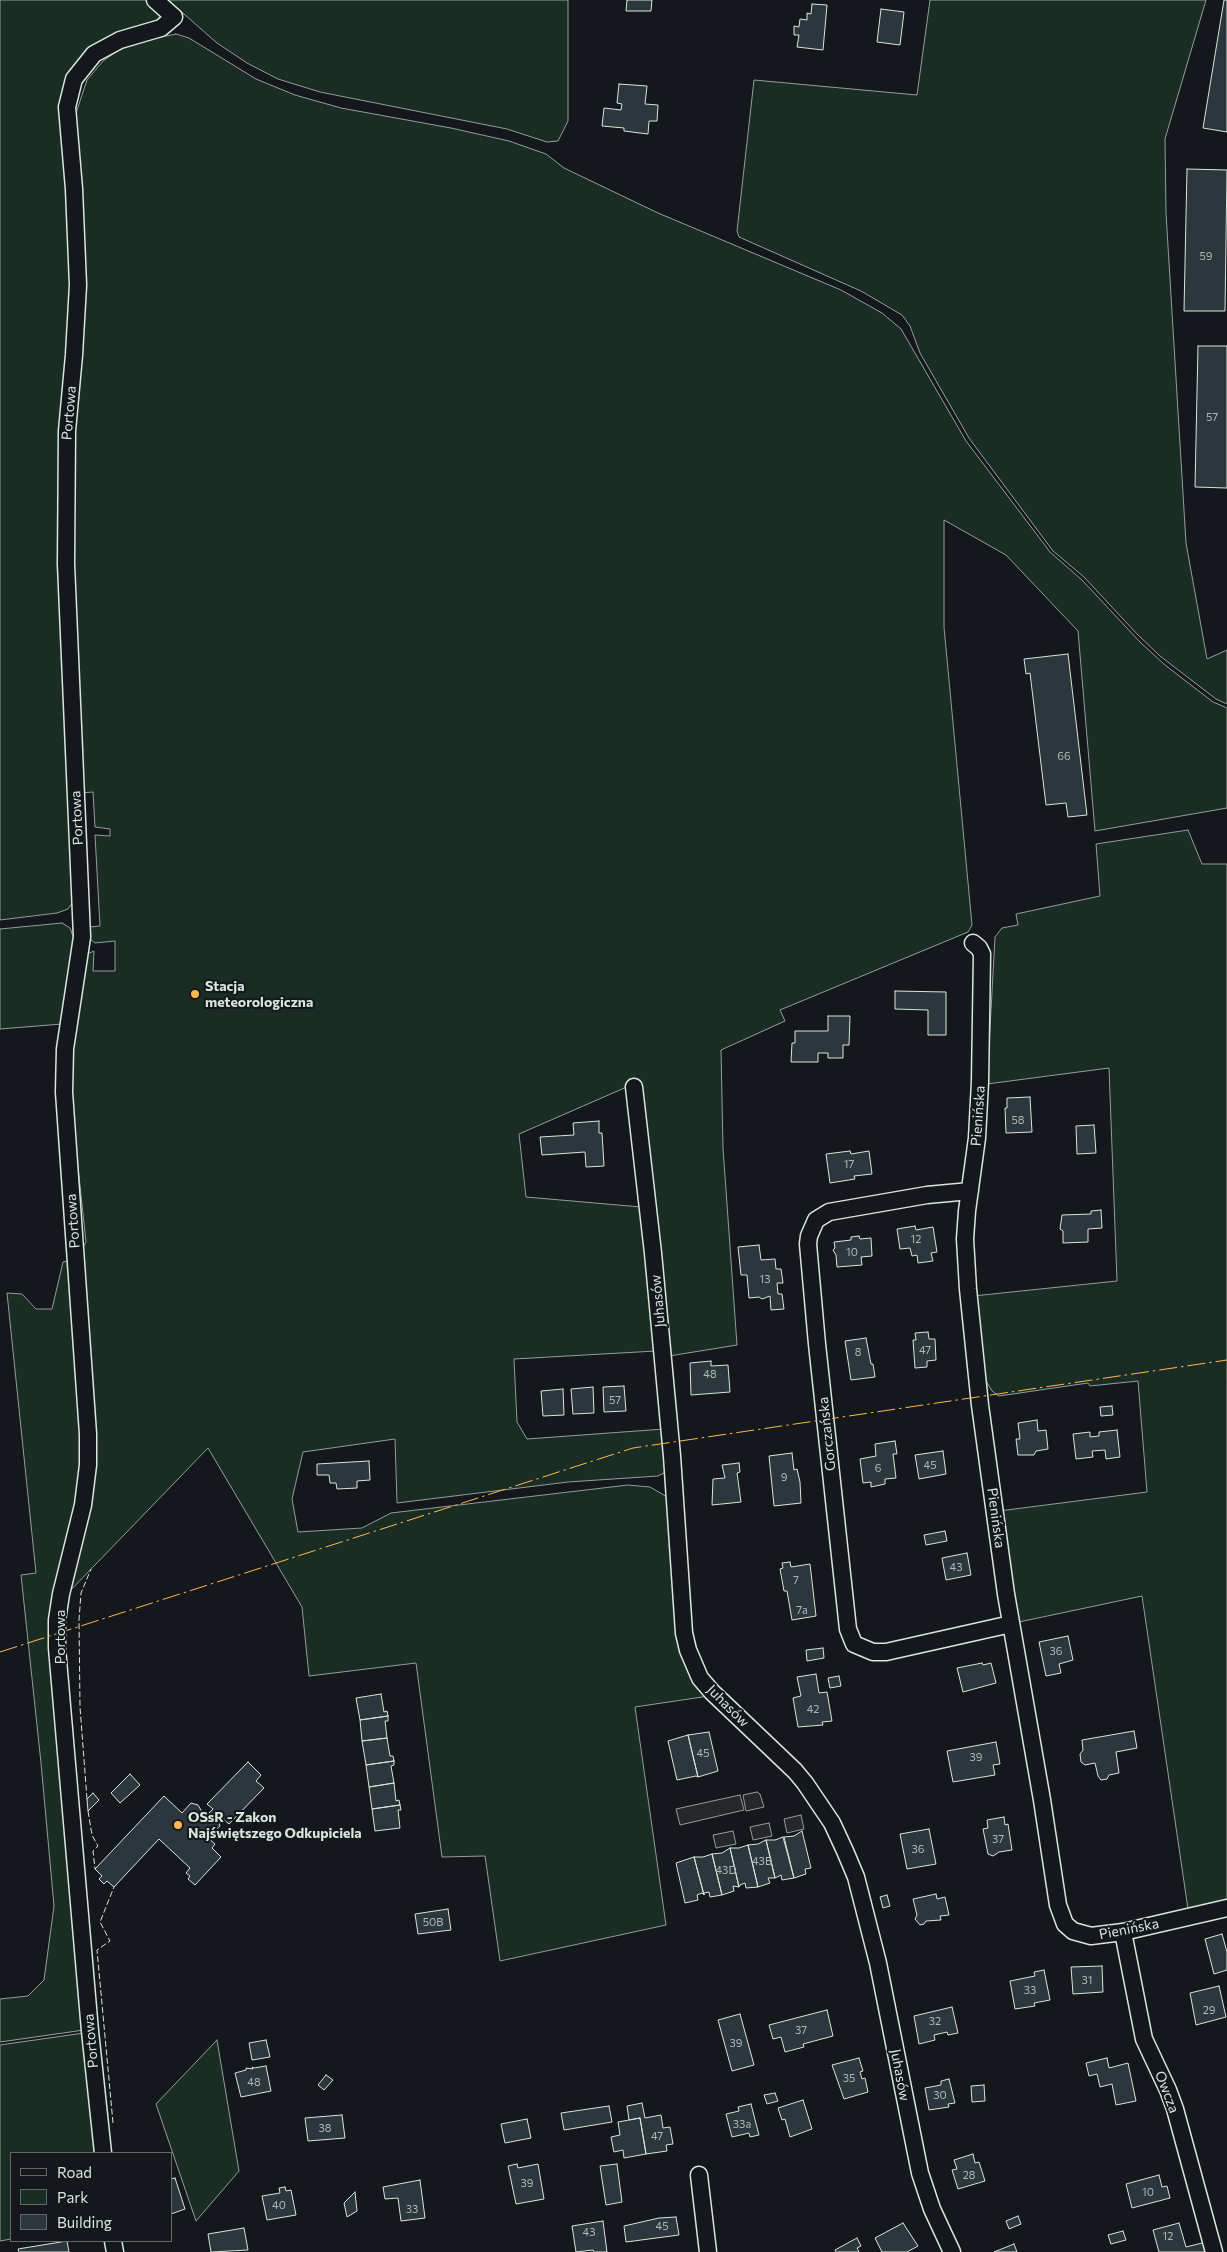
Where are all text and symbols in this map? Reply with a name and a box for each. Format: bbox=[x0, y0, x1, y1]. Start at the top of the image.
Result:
house number: 59 bbox=[1200, 249, 1212, 263]
street label: Portowa bbox=[58, 385, 80, 441]
house number: 57 bbox=[1206, 410, 1218, 424]
house number: 66 bbox=[1057, 749, 1071, 763]
street label: Portowa bbox=[67, 790, 87, 846]
place label: Stacja meteorologiczna bbox=[205, 978, 313, 1010]
marker: Stacja meteorologiczna bbox=[189, 988, 201, 1000]
street label: Pienińska bbox=[968, 1085, 988, 1147]
house number: 58 bbox=[1012, 1113, 1024, 1127]
house number: 17 bbox=[844, 1157, 854, 1171]
street label: Portowa bbox=[63, 1193, 83, 1249]
house number: 12 bbox=[911, 1232, 921, 1246]
house number: 10 bbox=[846, 1245, 858, 1259]
house number: 13 bbox=[760, 1272, 770, 1286]
street label: Juhasów bbox=[647, 1274, 669, 1328]
house number: 47 bbox=[919, 1343, 931, 1357]
house number: 8 bbox=[855, 1345, 861, 1359]
house number: 48 bbox=[703, 1367, 717, 1381]
house number: 57 bbox=[609, 1393, 621, 1407]
street label: Gorczańska bbox=[815, 1396, 839, 1472]
house number: 45 bbox=[924, 1458, 936, 1472]
house number: 6 bbox=[875, 1461, 881, 1475]
house number: 9 bbox=[781, 1470, 787, 1484]
street label: Pienińska bbox=[983, 1487, 1009, 1549]
house number: 43 bbox=[950, 1560, 962, 1574]
house number: 7 bbox=[793, 1573, 799, 1587]
house number: 7a bbox=[796, 1603, 808, 1617]
street label: Portowa bbox=[52, 1610, 68, 1664]
house number: 36 bbox=[1050, 1644, 1062, 1658]
street label: Juhasów bbox=[703, 1681, 753, 1731]
house number: 42 bbox=[807, 1702, 819, 1716]
house number: 45 bbox=[697, 1746, 709, 1760]
house number: 39 bbox=[970, 1750, 982, 1764]
place label: OSsR - Zakon Najświętszego Odkupiciela bbox=[188, 1809, 362, 1841]
marker: OSsR - Zakon Najświętszego Odkupiciela bbox=[172, 1819, 184, 1831]
house number: 37 bbox=[992, 1832, 1004, 1846]
house number: 36 bbox=[912, 1842, 924, 1856]
house number: 43B bbox=[752, 1854, 772, 1868]
house number: 43D bbox=[716, 1863, 736, 1877]
house number: 50B bbox=[423, 1915, 443, 1929]
street label: Pienińska bbox=[1098, 1915, 1160, 1943]
house number: 31 bbox=[1082, 1973, 1092, 1987]
house number: 33 bbox=[1024, 1983, 1036, 1997]
house number: 29 bbox=[1203, 2003, 1215, 2017]
street label: Portowa bbox=[80, 2013, 102, 2069]
house number: 32 bbox=[929, 2014, 941, 2028]
house number: 37 bbox=[795, 2023, 807, 2037]
house number: 39 bbox=[730, 2036, 742, 2050]
street label: Juhasów bbox=[887, 2047, 913, 2103]
street label: Owcza bbox=[1151, 2069, 1183, 2115]
house number: 35 bbox=[843, 2071, 855, 2085]
house number: 48 bbox=[247, 2075, 261, 2089]
house number: 30 bbox=[933, 2088, 947, 2102]
house number: 33a bbox=[733, 2117, 751, 2131]
house number: 38 bbox=[319, 2121, 331, 2135]
house number: 47 bbox=[651, 2129, 663, 2143]
legend bbox=[10, 2152, 172, 2242]
text: Road bbox=[57, 2163, 92, 2181]
house number: 28 bbox=[963, 2168, 975, 2182]
house number: 39 bbox=[521, 2176, 533, 2190]
house number: 10 bbox=[1142, 2185, 1154, 2199]
text: Park bbox=[57, 2188, 88, 2206]
house number: 40 bbox=[272, 2198, 286, 2212]
house number: 33 bbox=[406, 2202, 418, 2216]
text: Building bbox=[57, 2213, 112, 2231]
house number: 45 bbox=[656, 2219, 668, 2233]
house number: 43 bbox=[583, 2225, 595, 2239]
house number: 12 bbox=[1163, 2229, 1173, 2243]

